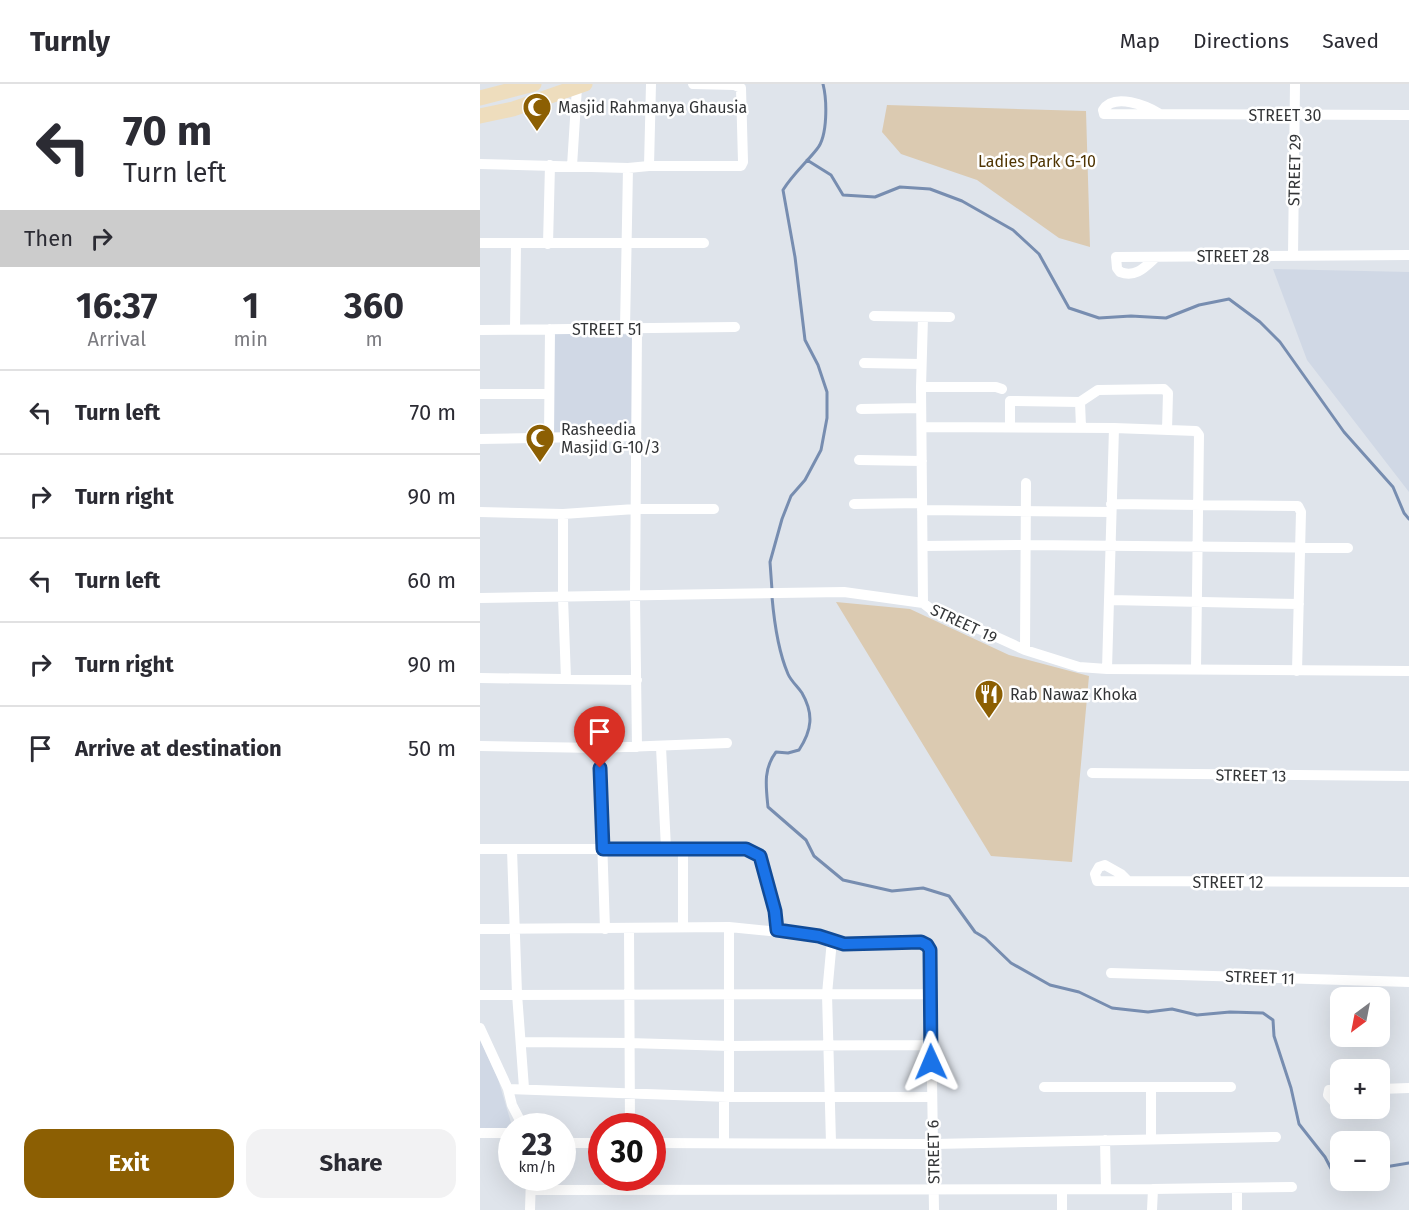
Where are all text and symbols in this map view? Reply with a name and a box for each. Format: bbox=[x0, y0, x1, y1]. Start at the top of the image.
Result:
text: Turnly bbox=[30, 25, 110, 58]
text: Map bbox=[1120, 28, 1160, 54]
text: Directions bbox=[1193, 28, 1289, 54]
text: Saved bbox=[1322, 28, 1379, 54]
mosque icon: Masjid Rahmanya Ghausia bbox=[521, 91, 553, 133]
place label: Masjid Rahmanya Ghausia bbox=[558, 98, 747, 117]
text: 70 m bbox=[123, 106, 212, 156]
street label: STREET 30 bbox=[1249, 106, 1321, 125]
icon: left bbox=[24, 108, 102, 186]
street label: STREET 29 bbox=[1284, 134, 1305, 206]
park label: Ladies Park G-10 bbox=[978, 152, 1096, 171]
text: Turn left bbox=[123, 157, 226, 189]
icon: right bbox=[85, 222, 118, 255]
text: Then bbox=[24, 225, 73, 252]
street label: STREET 28 bbox=[1197, 247, 1270, 266]
text: 16:37 bbox=[76, 284, 158, 328]
text: 1 bbox=[242, 284, 259, 328]
text: 360 bbox=[344, 284, 404, 328]
street label: STREET 51 bbox=[572, 320, 642, 339]
text: Arrival bbox=[87, 327, 146, 351]
text: min bbox=[234, 327, 268, 351]
text: m bbox=[365, 327, 383, 351]
icon: left bbox=[24, 396, 57, 429]
text: Turn left bbox=[75, 399, 160, 426]
text: 70 m bbox=[410, 399, 456, 426]
place label: Rasheedia Masjid G-10/3 bbox=[561, 420, 659, 457]
mosque icon: Rasheedia Masjid G-10/3 bbox=[524, 422, 556, 464]
icon: right bbox=[24, 480, 57, 513]
text: Turn right bbox=[75, 483, 174, 510]
text: 90 m bbox=[407, 483, 456, 510]
icon: left bbox=[24, 564, 57, 597]
text: Turn left bbox=[75, 567, 160, 594]
text: 60 m bbox=[407, 567, 456, 594]
street label: STREET 19 bbox=[927, 600, 1000, 647]
icon: right bbox=[24, 648, 57, 681]
text: Turn right bbox=[75, 651, 174, 678]
text: 90 m bbox=[407, 651, 456, 678]
restaurant icon: Rab Nawaz Khoka bbox=[973, 678, 1005, 720]
place label: Rab Nawaz Khoka bbox=[1010, 685, 1138, 704]
pin bbox=[574, 706, 625, 768]
icon: arrive bbox=[583, 715, 616, 748]
icon: arrive bbox=[24, 732, 57, 765]
text: Arrive at destination bbox=[75, 735, 282, 762]
text: 50 m bbox=[408, 735, 456, 762]
street label: STREET 13 bbox=[1215, 765, 1287, 786]
street label: STREET 12 bbox=[1193, 873, 1263, 892]
street label: STREET 11 bbox=[1225, 967, 1295, 988]
north arrow bbox=[1330, 987, 1390, 1047]
map controls bbox=[1330, 987, 1390, 1191]
position arrow bbox=[899, 1030, 963, 1094]
button: + bbox=[1330, 1059, 1390, 1119]
speed limit sign: 30 bbox=[588, 1113, 666, 1191]
street label: STREET 6 bbox=[923, 1120, 944, 1184]
text: 23 bbox=[522, 1127, 552, 1163]
button: Exit bbox=[24, 1129, 234, 1198]
button: Share bbox=[246, 1129, 456, 1198]
button: − bbox=[1330, 1131, 1390, 1191]
text: km/h bbox=[518, 1158, 556, 1176]

